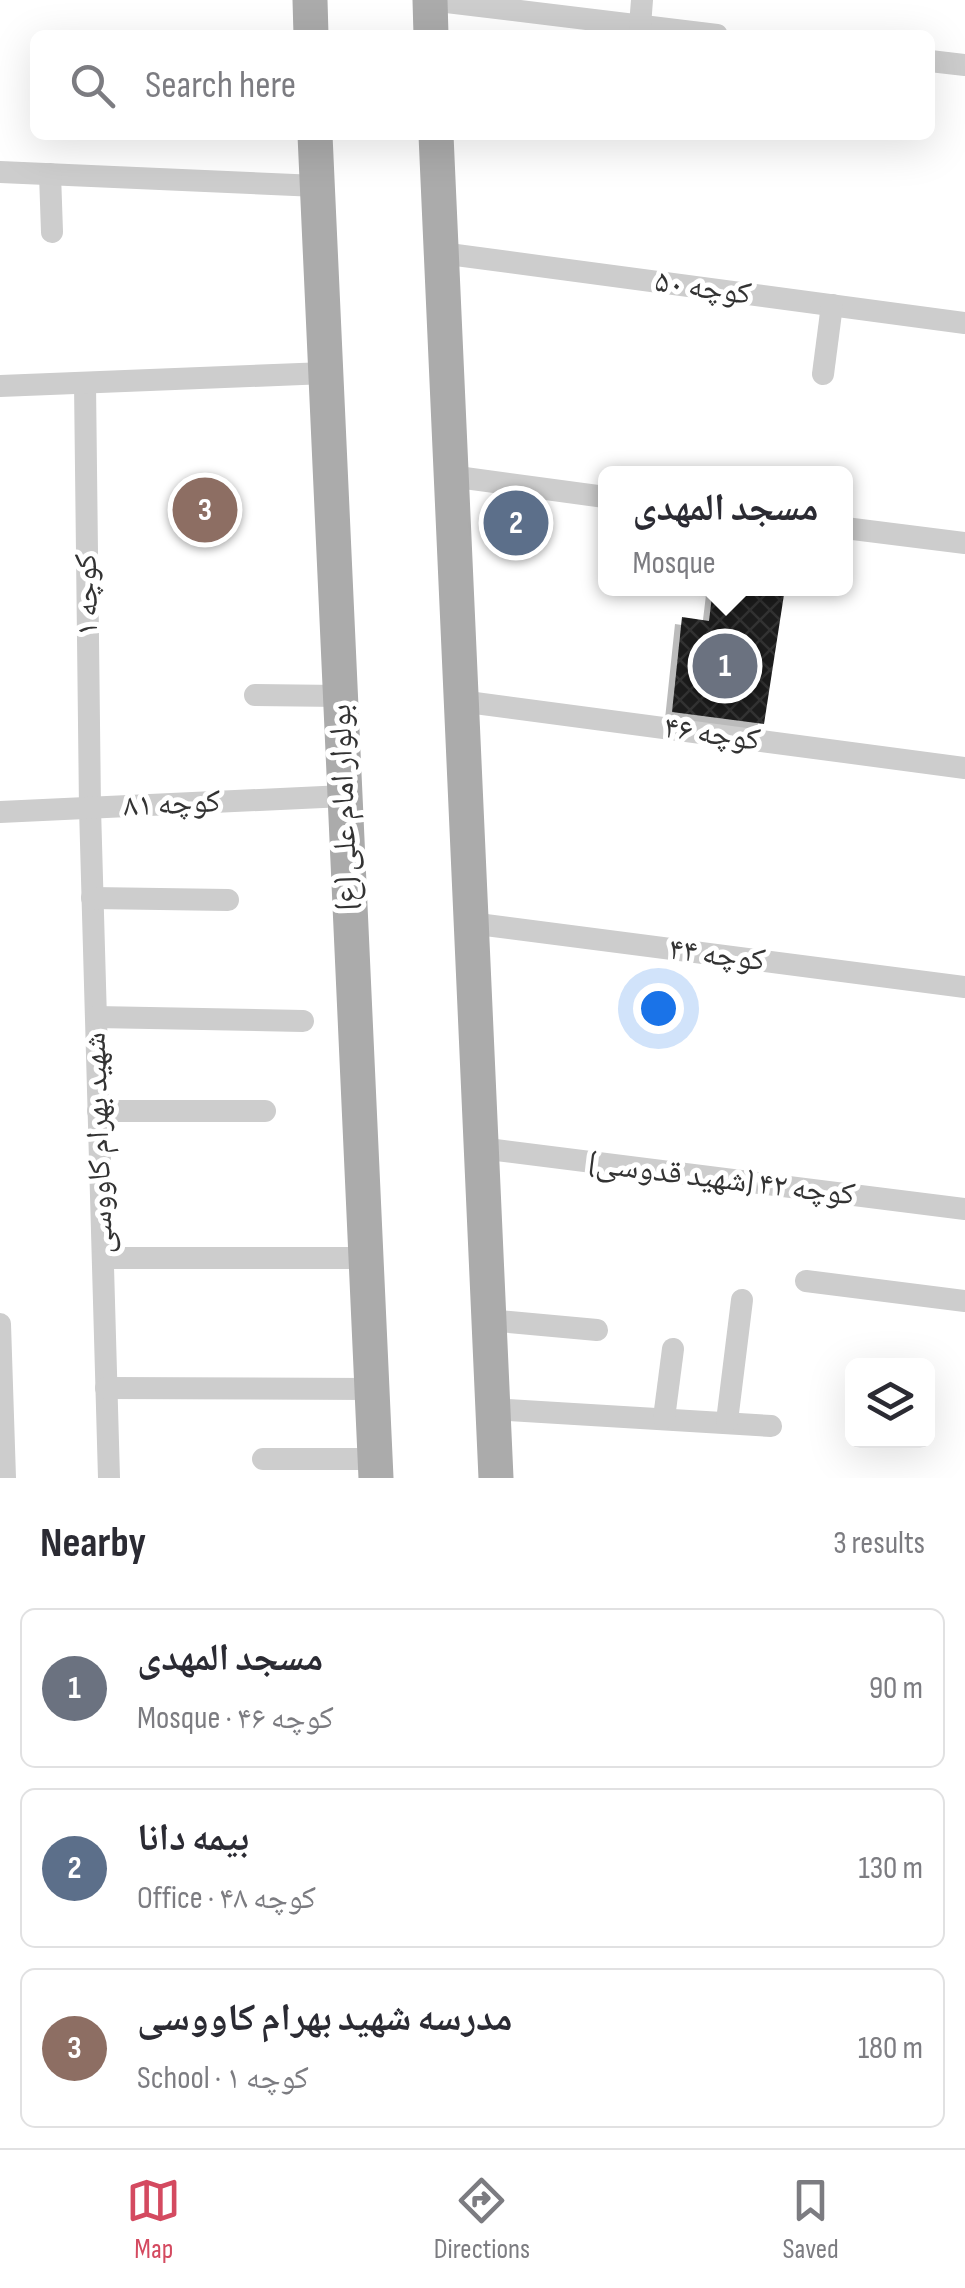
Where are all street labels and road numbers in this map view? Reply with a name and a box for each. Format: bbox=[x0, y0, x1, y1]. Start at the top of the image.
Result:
street label: کوچه ۵۰ bbox=[652, 262, 754, 314]
street label: کوچه ۱ bbox=[67, 553, 107, 637]
street label: بولوار امام علی (ع) bbox=[321, 703, 367, 911]
street label: کوچه ۴۶ bbox=[661, 708, 763, 760]
street label: کوچه ۸۱ bbox=[123, 782, 221, 826]
street label: کوچه ۴۴ bbox=[667, 930, 767, 980]
street label: شهید بهرام کاووسی bbox=[76, 1032, 122, 1254]
street label: کوچه ۴۲ (شهید قدوسی) bbox=[587, 1143, 857, 1215]

